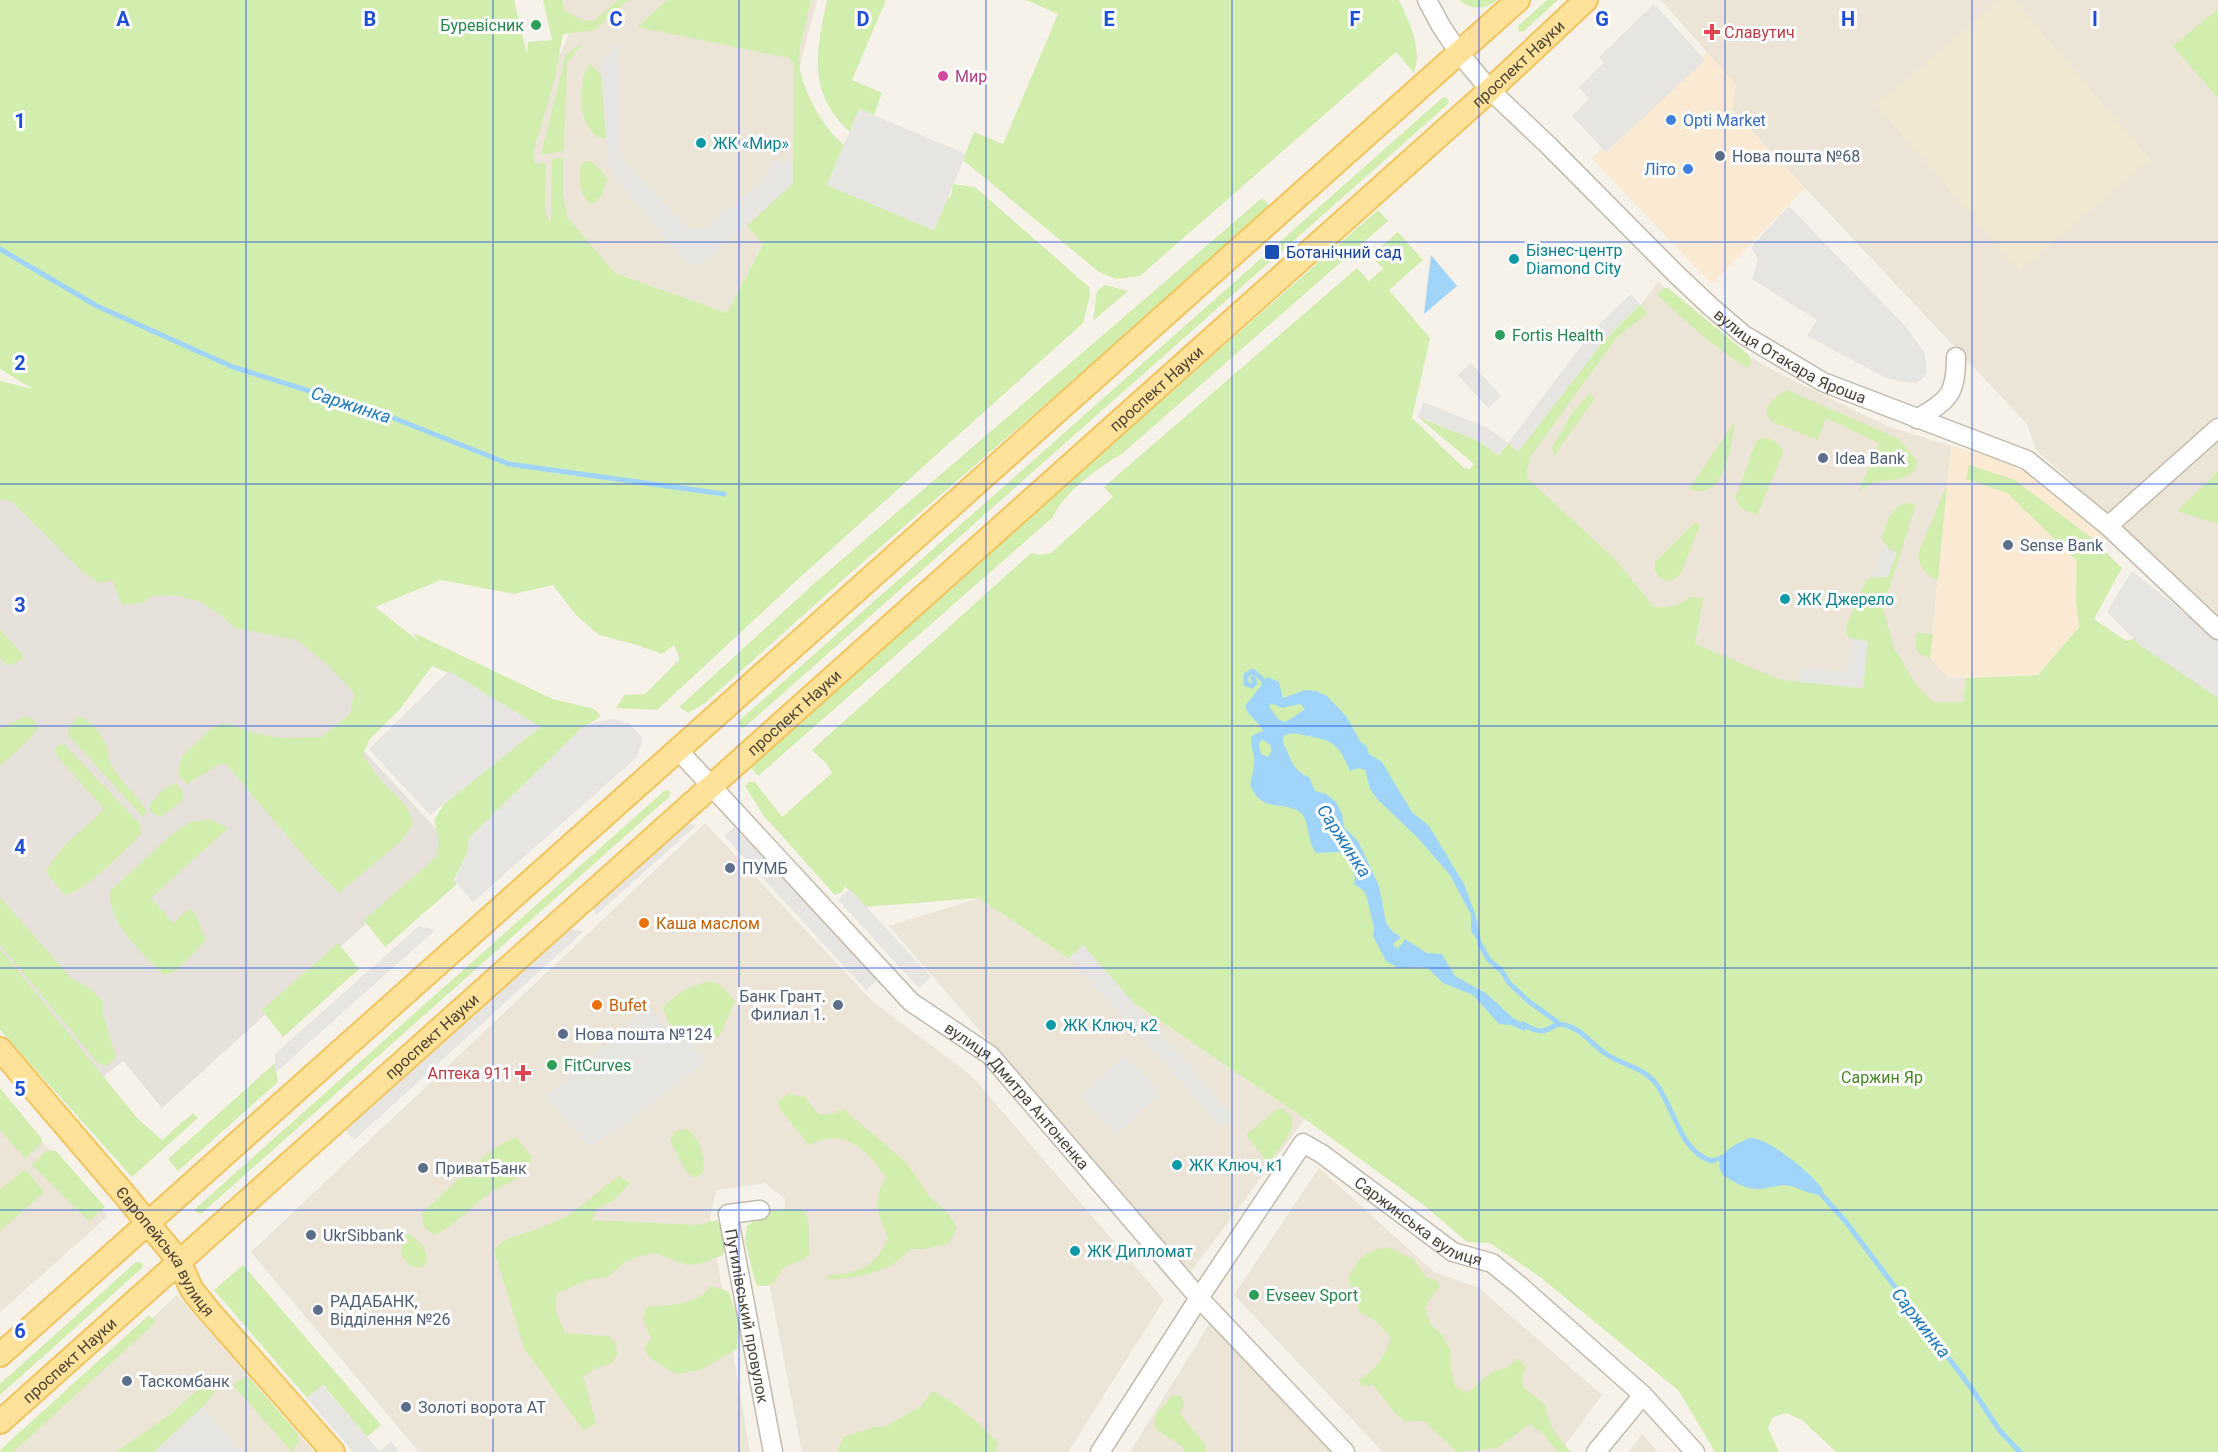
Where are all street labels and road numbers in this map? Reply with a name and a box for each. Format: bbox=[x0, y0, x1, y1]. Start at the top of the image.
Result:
street label: проспект Науки bbox=[1468, 16, 1568, 112]
street label: вулиця Отакара Яроша bbox=[1710, 305, 1869, 408]
street label: проспект Науки bbox=[1106, 342, 1207, 435]
street label: проспект Науки bbox=[744, 666, 845, 759]
street label: проспект Науки bbox=[381, 990, 483, 1083]
street label: вулиця Дмитра Антоненка bbox=[941, 1018, 1093, 1174]
street label: Саржинська вулиця bbox=[1351, 1173, 1484, 1270]
street label: Європейська вулиця bbox=[112, 1183, 219, 1320]
street label: Путилівський провулок bbox=[721, 1227, 773, 1405]
street label: проспект Науки bbox=[19, 1314, 120, 1407]

